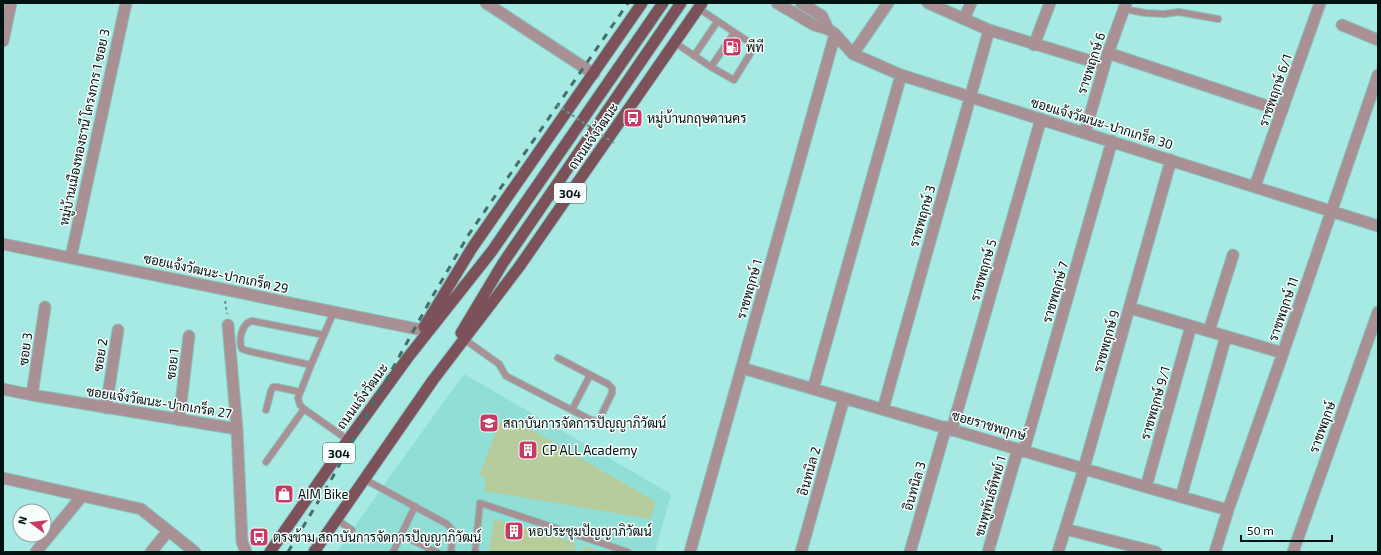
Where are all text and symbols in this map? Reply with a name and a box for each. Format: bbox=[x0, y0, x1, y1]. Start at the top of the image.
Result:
street label: หมู่บ้านเมืองทองธานี โครงการ 1 ซอย 3 bbox=[54, 27, 115, 227]
street label: ราชพฤกษ์ 6 bbox=[1073, 30, 1109, 96]
fuel station icon: พีที bbox=[721, 36, 743, 58]
place label: พีที bbox=[746, 38, 764, 55]
street label: ราชพฤกษ์ 6/1 bbox=[1254, 51, 1296, 129]
street label: ซอยแจ้งวัฒนะ-ปากเกร็ด 30 bbox=[1029, 93, 1175, 152]
street label: ถนนแจ้งวัฒนะ bbox=[563, 99, 622, 172]
bus stop icon: หมู่บ้านกฤษดานคร bbox=[622, 107, 644, 129]
place label: หมู่บ้านกฤษดานคร bbox=[647, 109, 746, 128]
road number: 304 bbox=[554, 183, 586, 203]
street label: ราชพฤกษ์ 3 bbox=[905, 183, 939, 249]
street label: ราชพฤกษ์ 5 bbox=[966, 237, 1000, 303]
street label: ซอยแจ้งวัฒนะ-ปากเกร็ด 29 bbox=[142, 249, 290, 296]
street label: ราชพฤกษ์ 1 bbox=[732, 257, 766, 321]
street label: ราชพฤกษ์ 7 bbox=[1038, 259, 1072, 325]
street label: ราชพฤกษ์ 11 bbox=[1264, 274, 1302, 344]
street label: ราชพฤกษ์ 9 bbox=[1089, 308, 1123, 374]
street label: ซอย 3 bbox=[15, 331, 35, 367]
street label: ซอย 2 bbox=[89, 337, 111, 373]
street label: ซอย 1 bbox=[162, 348, 182, 380]
street label: ถนนแจ้งวัฒนะ bbox=[332, 359, 391, 432]
street label: ราชพฤกษ์ 9/1 bbox=[1136, 364, 1174, 442]
street label: ซอยแจ้งวัฒนะ-ปากเกร็ด 27 bbox=[85, 382, 233, 421]
street label: ราชพฤกษ์ bbox=[1304, 399, 1340, 455]
street label: ซอยราชพฤกษ์ bbox=[950, 406, 1029, 444]
school or university icon: สถาบันการจัดการปัญญาภิวัฒน์ bbox=[478, 412, 500, 434]
place label: สถาบันการจัดการปัญญาภิวัฒน์ bbox=[503, 414, 666, 432]
building icon: CP ALL Academy bbox=[517, 439, 539, 461]
place label: CP ALL Academy bbox=[542, 442, 638, 458]
road number: 304 bbox=[323, 443, 355, 463]
street label: อินทนิล 2 bbox=[794, 445, 824, 497]
street label: ชมพูพันธ์ทิพย์ 1 bbox=[970, 453, 1011, 539]
street label: อินทนิล 3 bbox=[899, 460, 929, 512]
shop icon: AIM Bike bbox=[273, 483, 295, 505]
place label: AIM Bike bbox=[298, 486, 348, 502]
north arrow bbox=[12, 503, 52, 543]
text: N bbox=[15, 515, 29, 526]
scale bar bbox=[1241, 517, 1332, 543]
building icon: หอประชุมปัญญาภิวัฒน์ bbox=[503, 520, 525, 542]
place label: หอประชุมปัญญาภิวัฒน์ bbox=[528, 522, 652, 541]
text: 50 m bbox=[1247, 523, 1274, 537]
bus stop icon: ตรงข้าม สถาบันการจัดการปัญญาภิวัฒน์ bbox=[248, 526, 270, 548]
place label: ตรงข้าม สถาบันการจัดการปัญญาภิวัฒน์ bbox=[273, 528, 481, 546]

